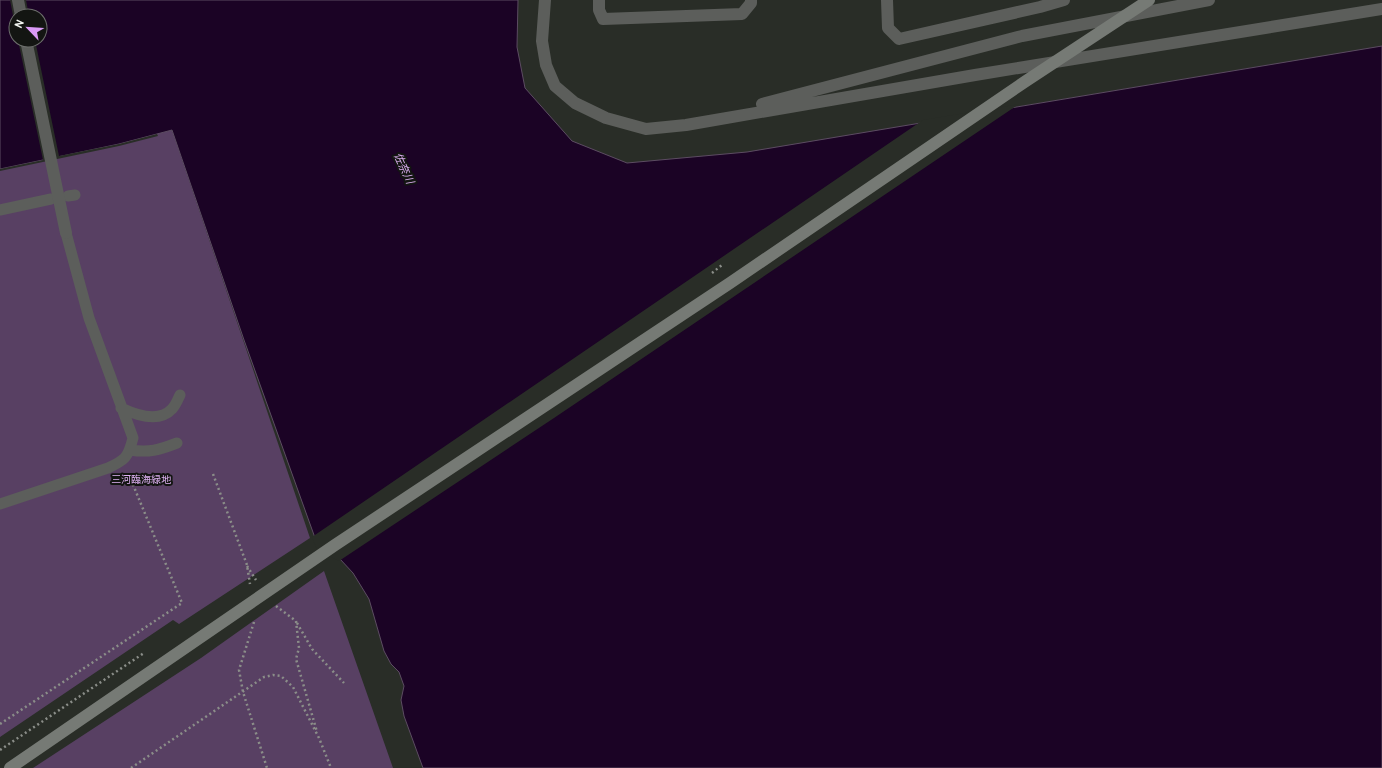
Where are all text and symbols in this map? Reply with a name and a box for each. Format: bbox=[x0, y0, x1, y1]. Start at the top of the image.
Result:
north arrow bbox=[8, 8, 48, 48]
text: N bbox=[12, 18, 28, 31]
water label: 佐奈川 bbox=[390, 151, 417, 187]
park label: 三河臨海緑地 bbox=[111, 474, 172, 487]

